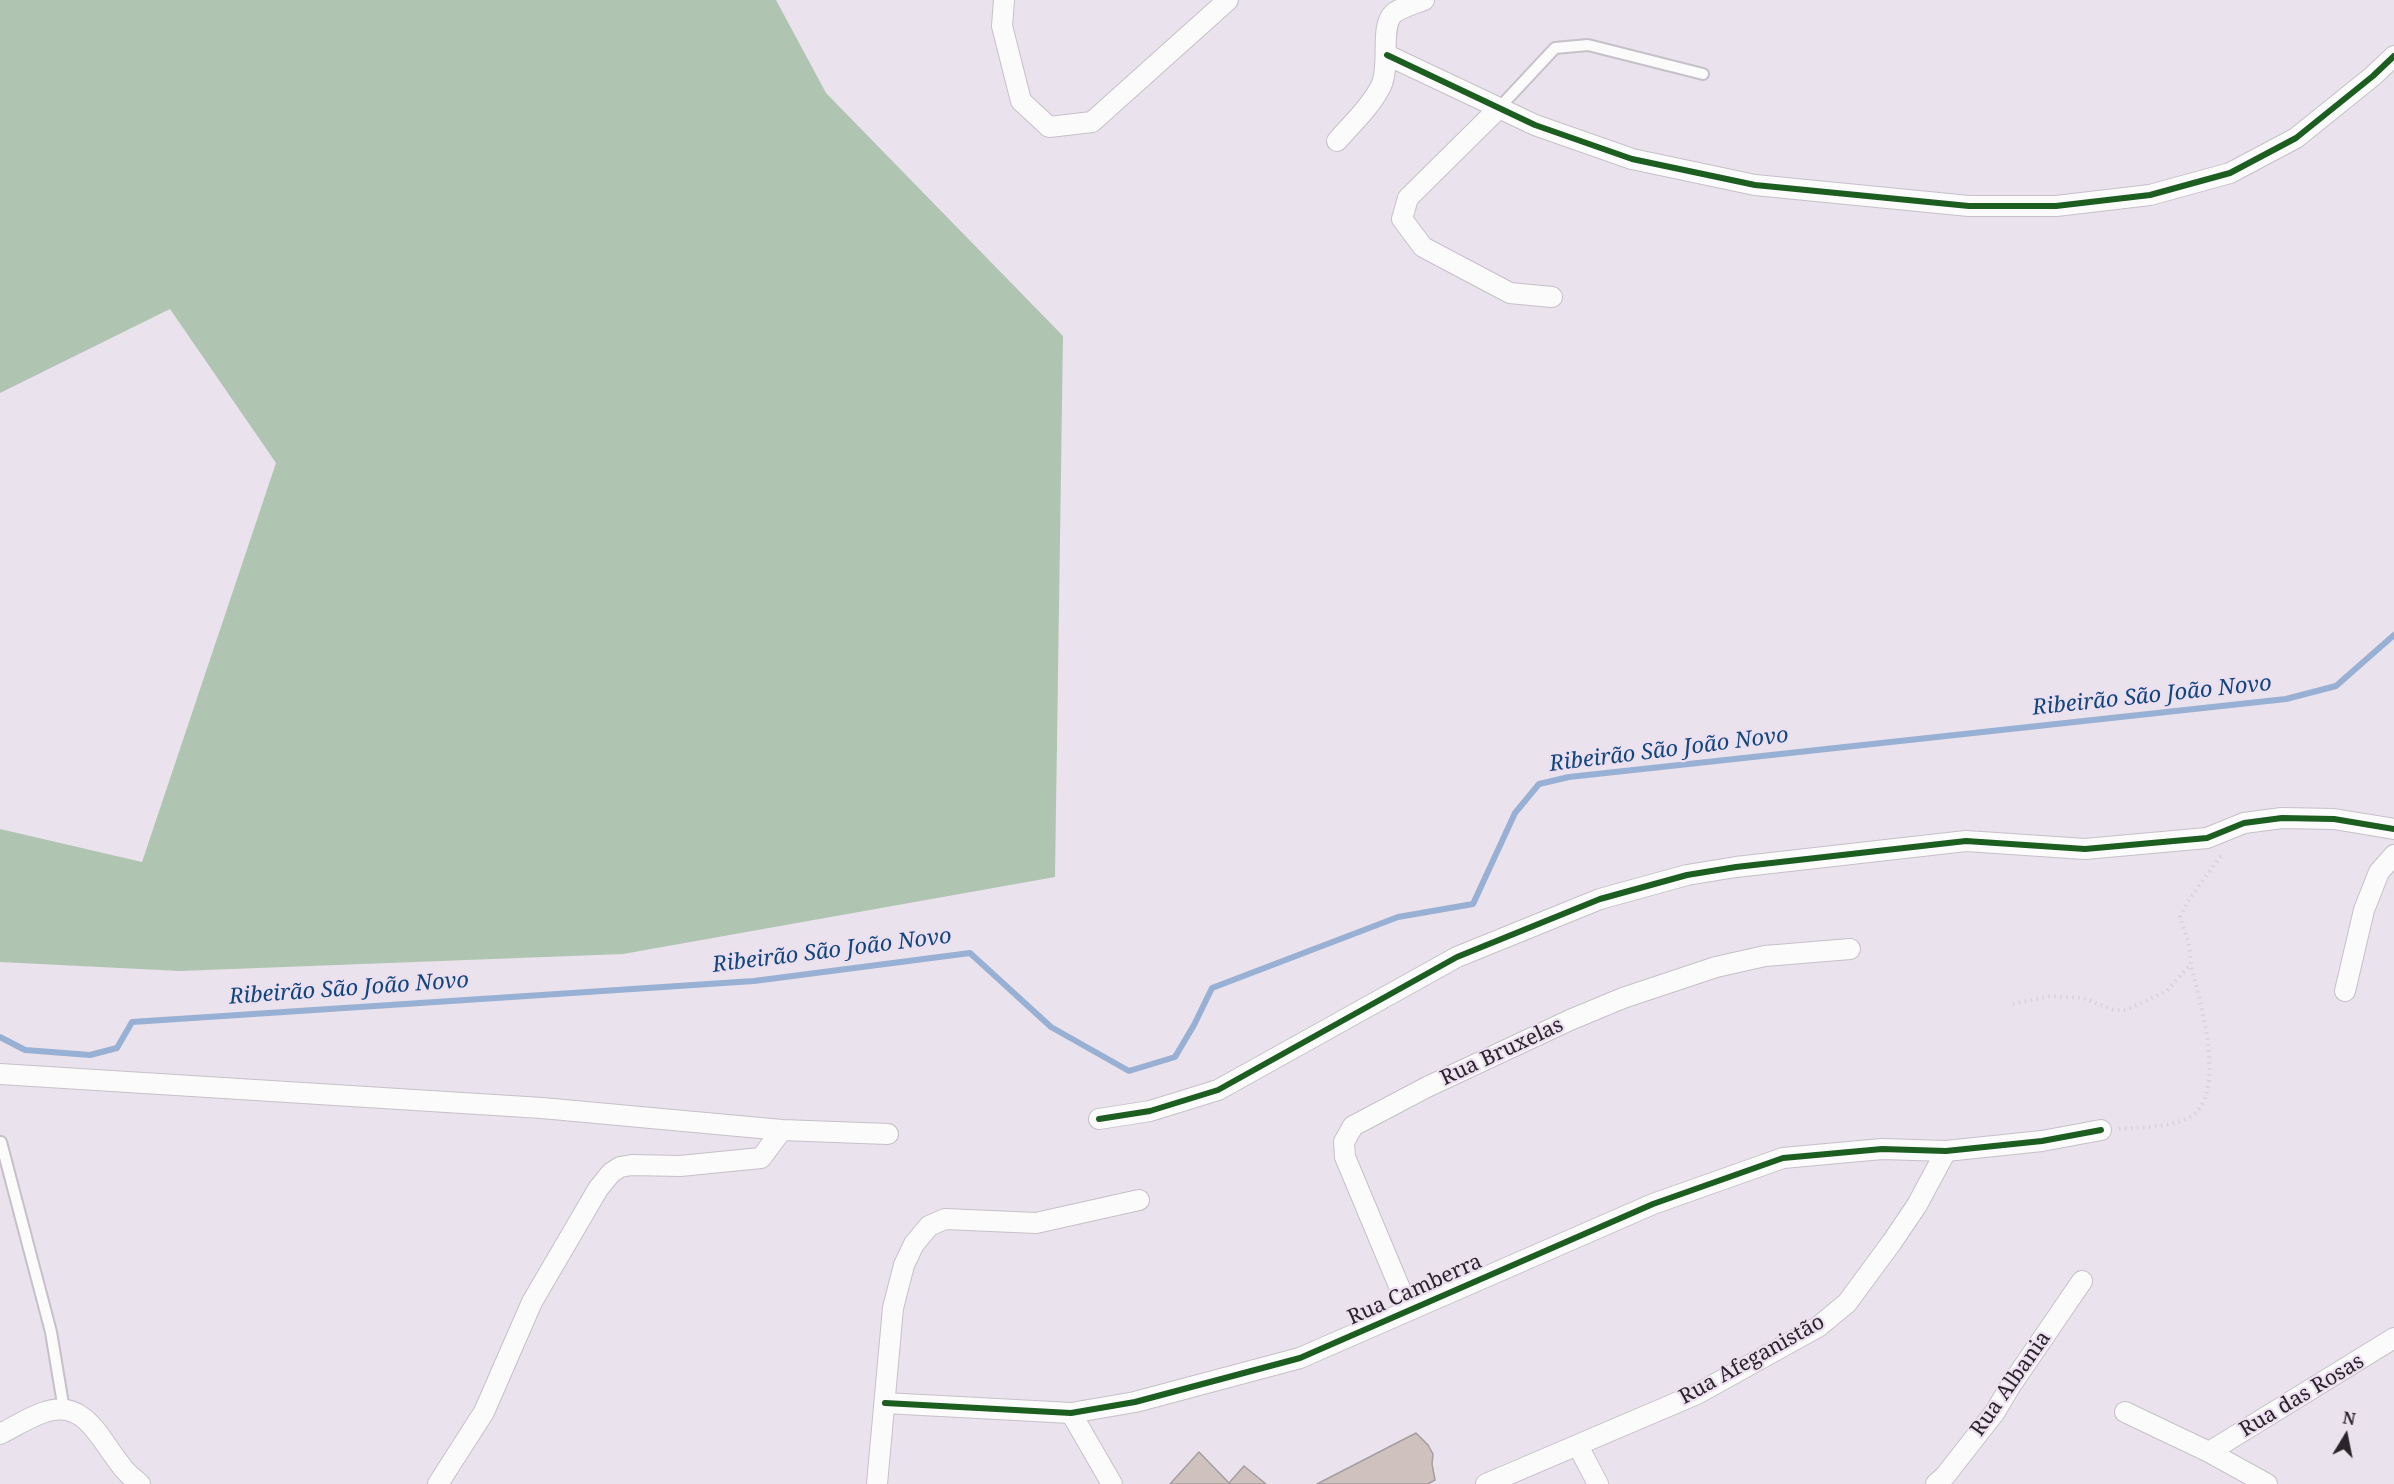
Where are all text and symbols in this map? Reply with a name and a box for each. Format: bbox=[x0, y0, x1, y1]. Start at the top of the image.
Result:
water label: Ribeirão São João Novo bbox=[2031, 670, 2273, 722]
water label: Ribeirão São João Novo bbox=[1548, 722, 1790, 778]
water label: Ribeirão São João Novo bbox=[711, 923, 953, 979]
water label: Ribeirão São João Novo bbox=[228, 967, 470, 1011]
street label: Rua Bruxelas bbox=[1437, 1013, 1567, 1091]
street label: Rua Camberra bbox=[1344, 1249, 1486, 1331]
street label: Rua Afeganistão bbox=[1675, 1310, 1829, 1410]
street label: Rua Albania bbox=[1966, 1327, 2056, 1441]
street label: Rua das Rosas bbox=[2235, 1349, 2369, 1443]
north arrow bbox=[2316, 1406, 2376, 1466]
text: N bbox=[2341, 1406, 2357, 1430]

